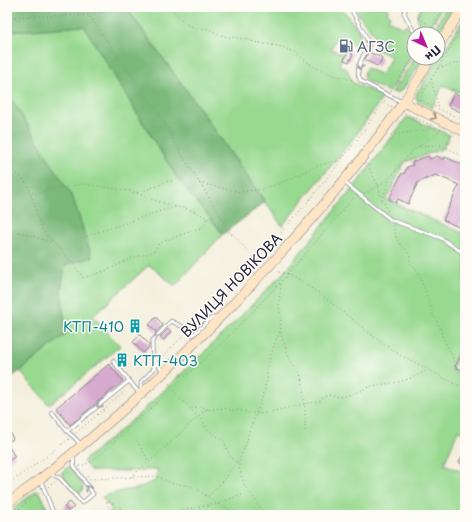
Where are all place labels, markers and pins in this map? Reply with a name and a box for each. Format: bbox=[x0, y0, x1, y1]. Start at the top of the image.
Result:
place label: АГЗС bbox=[357, 36, 395, 57]
fuel station icon: АГЗС bbox=[338, 38, 354, 54]
place label: КТП-410 bbox=[63, 316, 124, 337]
building icon: КТП-410 bbox=[127, 318, 143, 334]
place label: КТП-403 bbox=[133, 350, 198, 371]
building icon: КТП-403 bbox=[114, 352, 130, 368]

